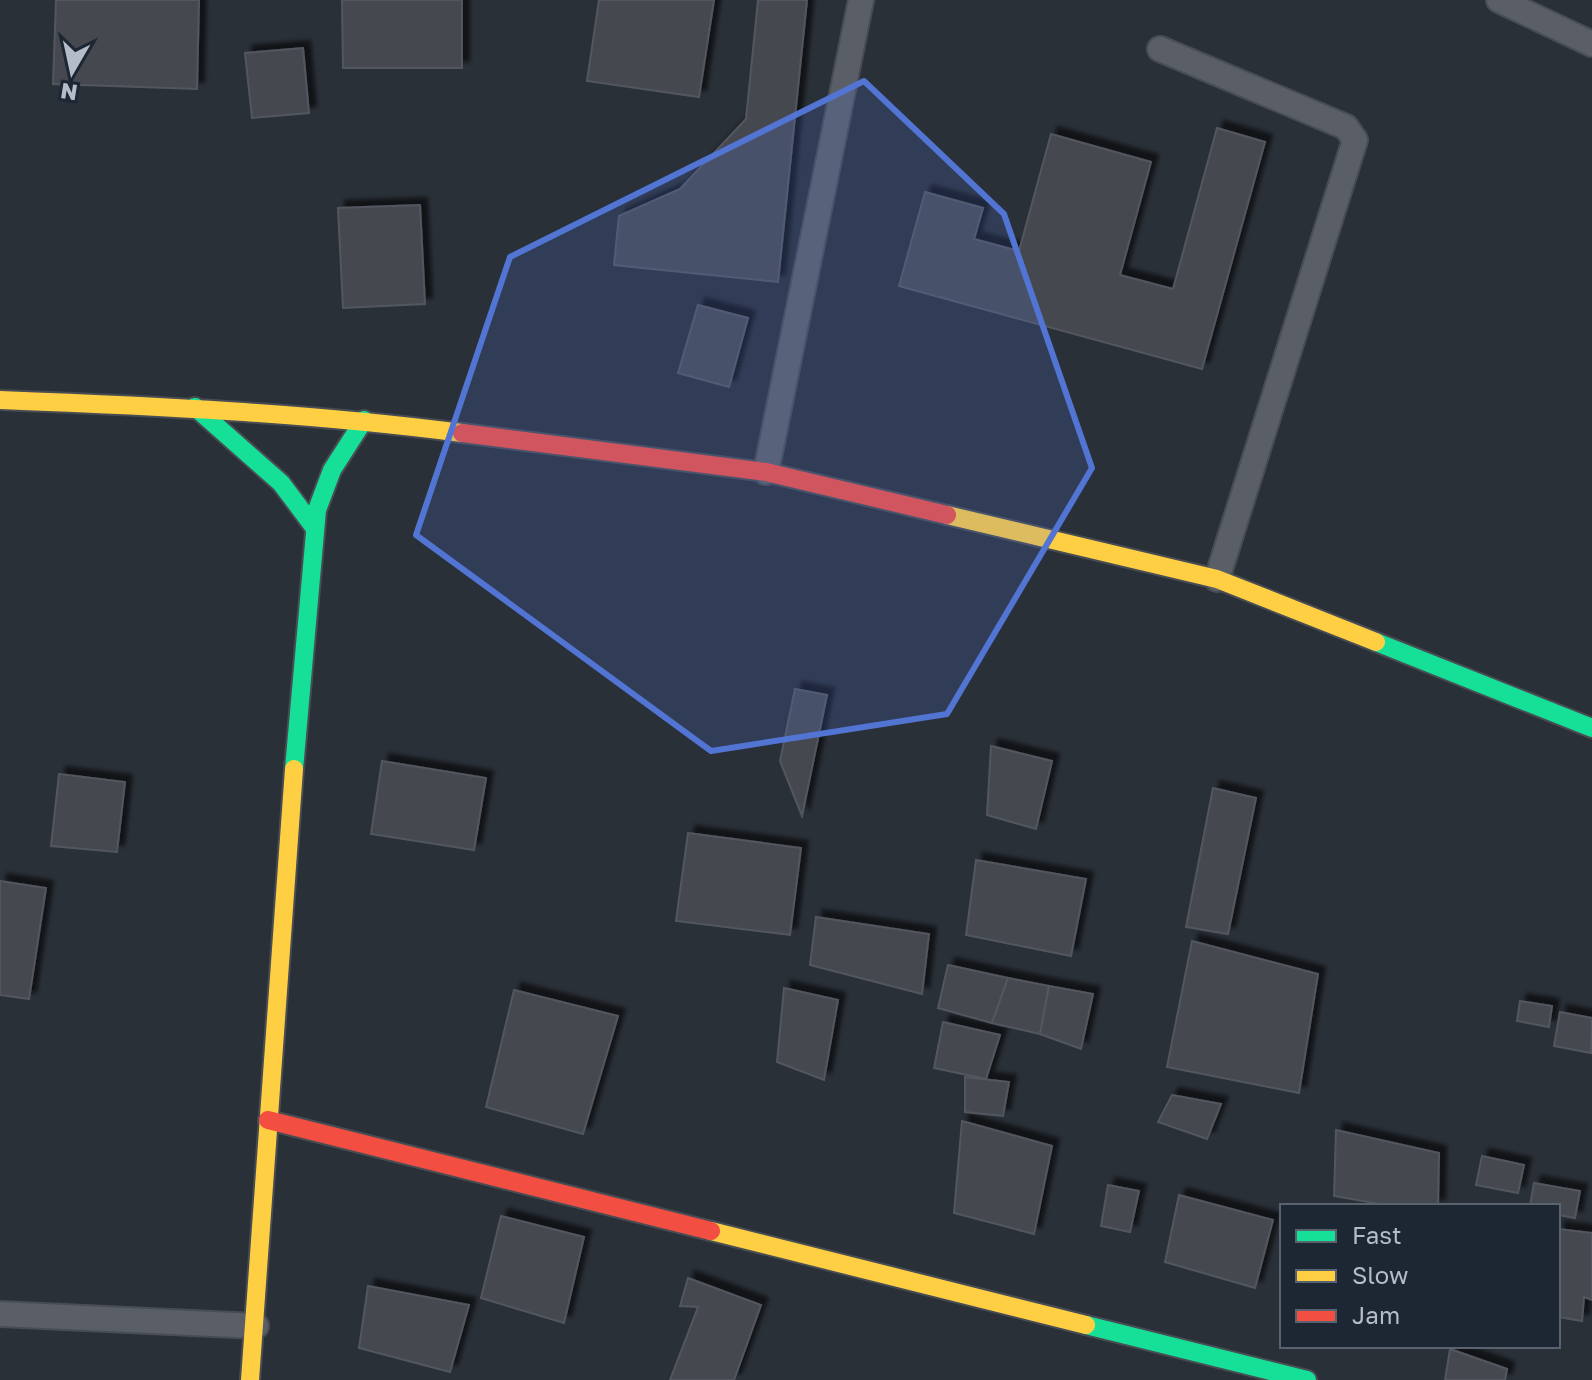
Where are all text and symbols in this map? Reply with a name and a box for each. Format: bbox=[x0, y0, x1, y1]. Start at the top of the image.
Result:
north arrow bbox=[32, 32, 112, 112]
text: N bbox=[58, 78, 79, 107]
legend bbox=[1280, 1204, 1560, 1348]
text: Fast bbox=[1352, 1220, 1402, 1249]
text: Slow bbox=[1352, 1260, 1408, 1289]
text: Jam bbox=[1352, 1300, 1400, 1329]

